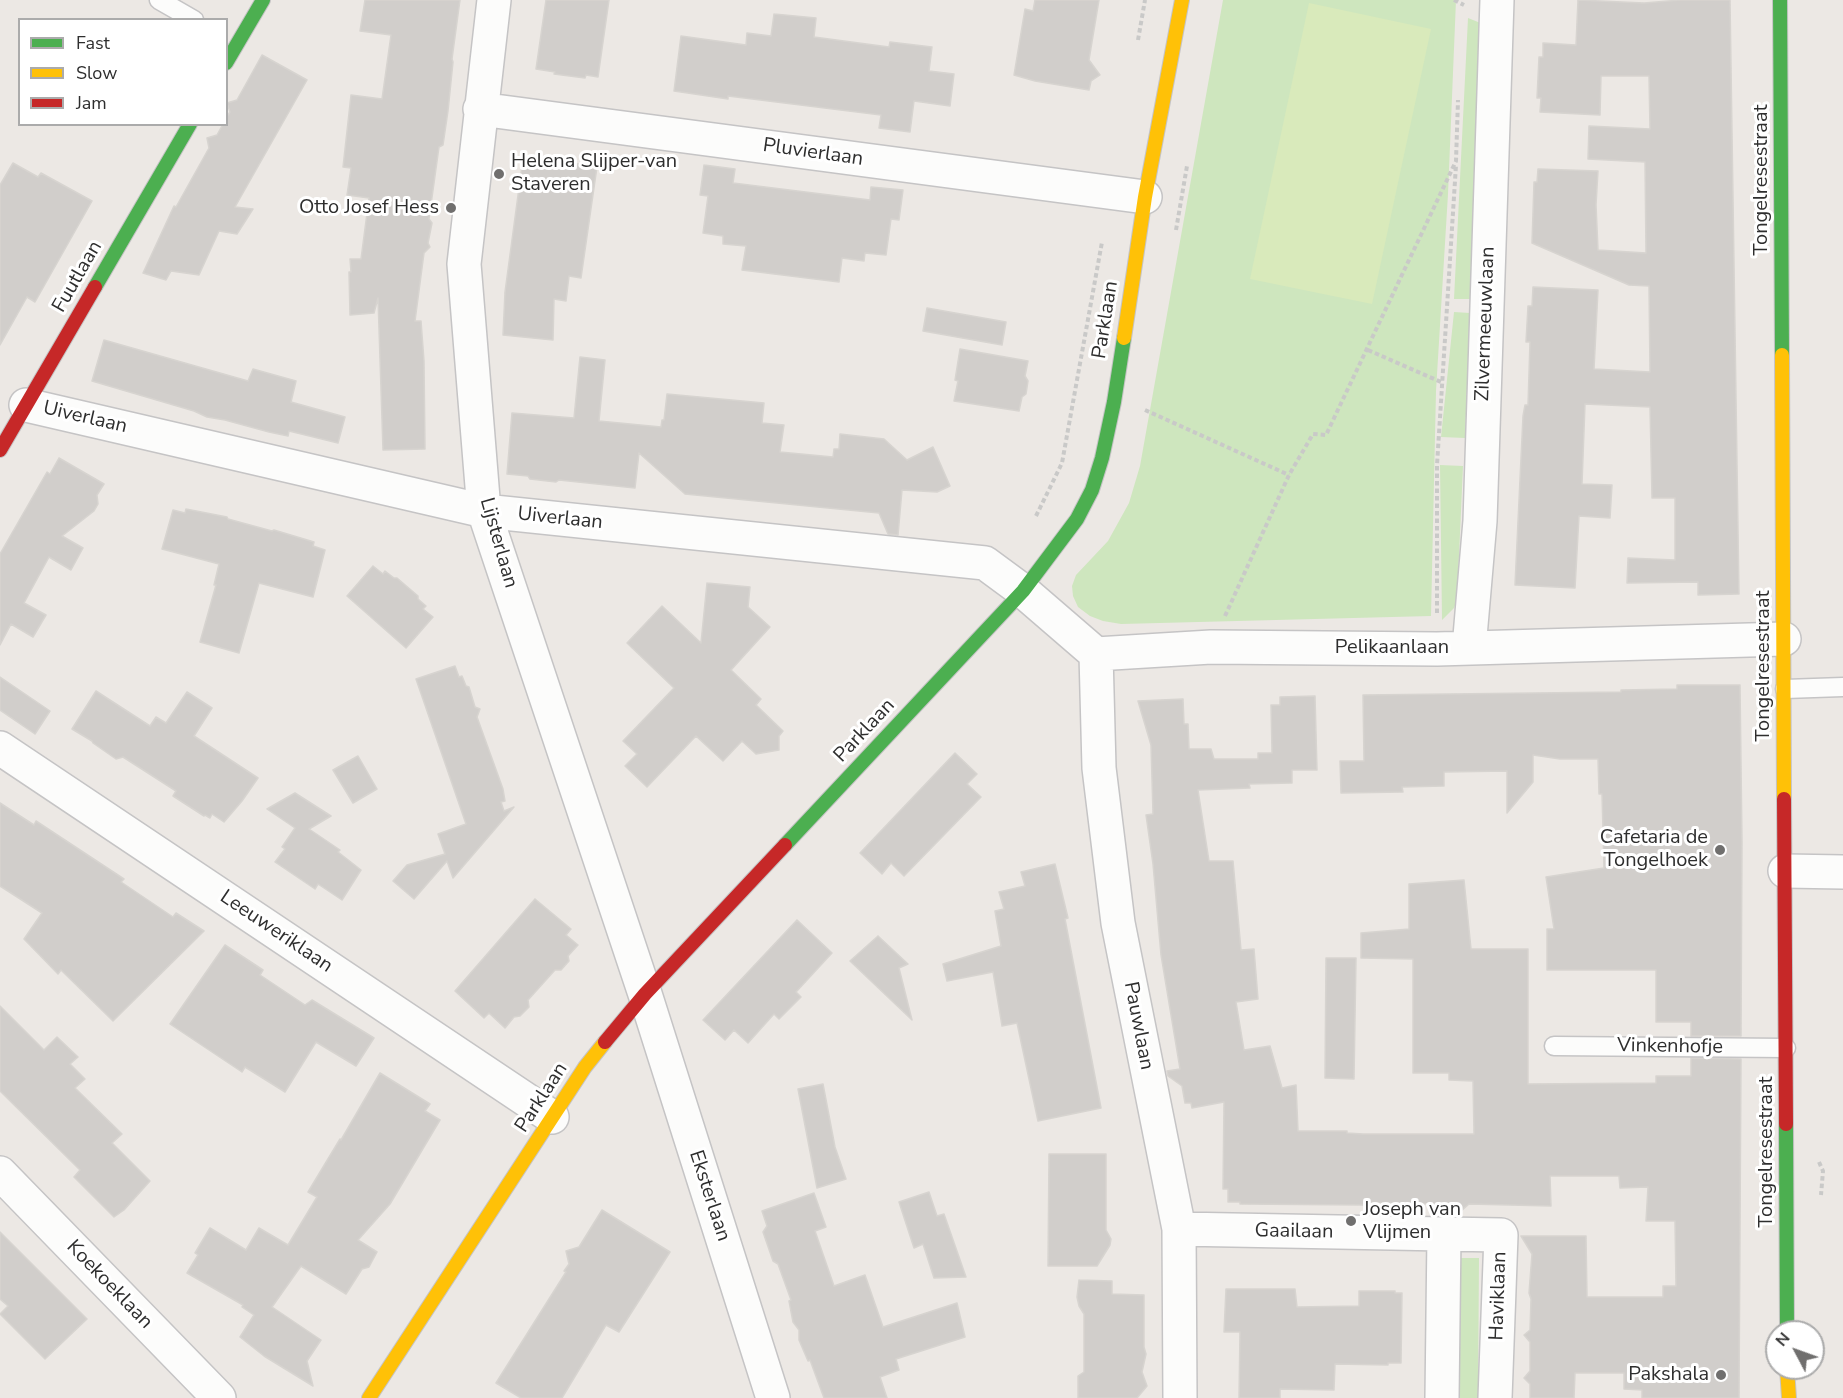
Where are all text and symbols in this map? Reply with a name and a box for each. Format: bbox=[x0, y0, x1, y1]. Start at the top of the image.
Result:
legend bbox=[18, 18, 228, 126]
text: Fast bbox=[76, 31, 110, 55]
text: Slow bbox=[76, 61, 117, 85]
text: Jam bbox=[76, 91, 107, 115]
street label: Tongelresestraat bbox=[1750, 105, 1774, 255]
street label: Pluvierlaan bbox=[761, 134, 865, 172]
place label: Helena Slijper-van Staveren bbox=[511, 150, 677, 197]
marker: Helena Slijper-van Staveren bbox=[492, 167, 506, 181]
place label: Otto Josef Hess bbox=[299, 196, 439, 220]
marker: Otto Josef Hess bbox=[444, 201, 458, 215]
street label: Fuutlaan bbox=[48, 237, 108, 317]
street label: Zilvermeeuwlaan bbox=[1471, 246, 1501, 402]
street label: Parklaan bbox=[1088, 279, 1124, 361]
street label: Uiverlaan bbox=[41, 397, 129, 439]
street label: Lijsterlaan bbox=[474, 495, 522, 591]
street label: Uiverlaan bbox=[516, 503, 604, 535]
street label: Tongelresestraat bbox=[1752, 591, 1776, 741]
street label: Pelikaanlaan bbox=[1335, 636, 1449, 660]
street label: Parklaan bbox=[829, 694, 901, 768]
place label: Cafetaria de Tongelhoek bbox=[1600, 826, 1708, 873]
marker: Cafetaria de Tongelhoek bbox=[1713, 843, 1727, 857]
street label: Leeuweriklaan bbox=[215, 885, 337, 979]
street label: Pauwlaan bbox=[1118, 980, 1158, 1072]
street label: Vinkenhofje bbox=[1617, 1034, 1723, 1060]
street label: Parklaan bbox=[511, 1059, 573, 1137]
street label: Tongelresestraat bbox=[1755, 1077, 1779, 1227]
street label: Eksterlaan bbox=[683, 1148, 735, 1244]
place label: Joseph van Vlijmen bbox=[1363, 1198, 1461, 1245]
marker: Joseph van Vlijmen bbox=[1344, 1214, 1358, 1228]
street label: Gaailaan bbox=[1254, 1219, 1334, 1245]
street label: Koekoeklaan bbox=[61, 1236, 157, 1334]
street label: Haviklaan bbox=[1485, 1251, 1513, 1341]
north arrow bbox=[1765, 1320, 1825, 1380]
text: N bbox=[1771, 1328, 1795, 1351]
place label: Pakshala bbox=[1628, 1363, 1709, 1387]
marker: Pakshala bbox=[1714, 1368, 1728, 1382]

